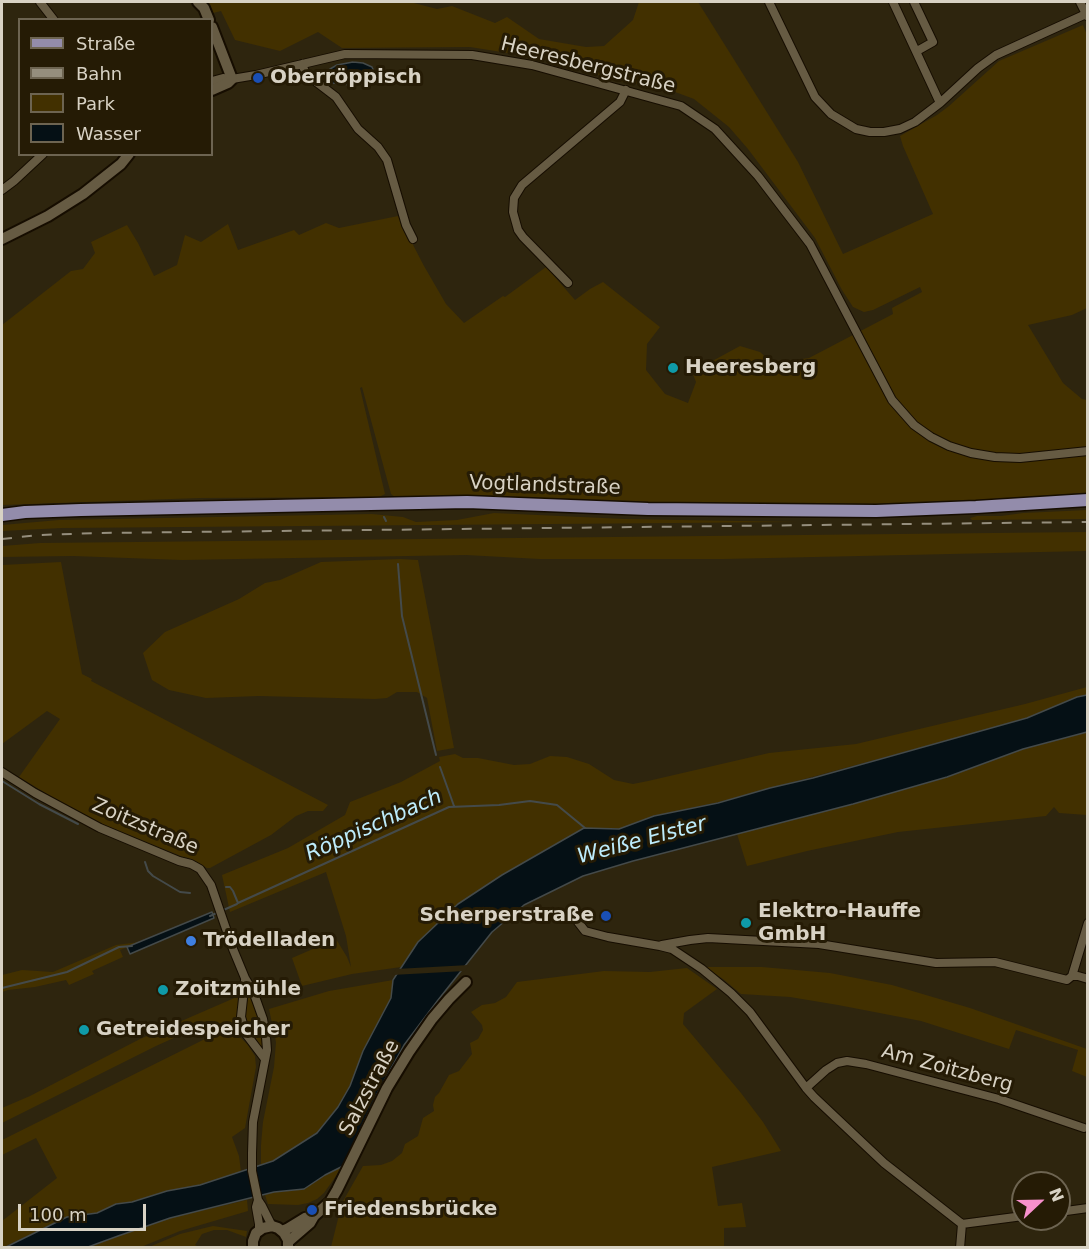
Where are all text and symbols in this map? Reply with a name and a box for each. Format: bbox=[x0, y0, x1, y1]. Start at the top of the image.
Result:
legend bbox=[18, 18, 213, 156]
text: Straße bbox=[76, 33, 135, 54]
street label: Heeresbergstraße bbox=[498, 33, 678, 99]
text: Bahn bbox=[76, 63, 122, 84]
place label: Oberröppisch bbox=[270, 66, 422, 90]
marker: Oberröppisch bbox=[251, 71, 265, 85]
text: Park bbox=[76, 93, 115, 114]
text: Wasser bbox=[76, 123, 141, 144]
place label: Heeresberg bbox=[685, 356, 816, 380]
marker: Heeresberg bbox=[666, 361, 680, 375]
street label: Vogtlandstraße bbox=[469, 471, 621, 501]
water label: Röppischbach bbox=[302, 785, 446, 867]
street label: Zoitzstraße bbox=[88, 794, 202, 860]
water label: Weiße Elster bbox=[575, 812, 709, 870]
place label: Elektro-Hauffe GmbH bbox=[758, 900, 921, 947]
place label: Scherperstraße bbox=[420, 904, 594, 928]
marker: Scherperstraße bbox=[599, 909, 613, 923]
marker: Elektro-Hauffe GmbH bbox=[739, 916, 753, 930]
place label: Trödelladen bbox=[203, 929, 335, 953]
marker: Trödelladen bbox=[184, 934, 198, 948]
place label: Zoitzmühle bbox=[175, 978, 301, 1002]
marker: Zoitzmühle bbox=[156, 983, 170, 997]
place label: Getreidespeicher bbox=[96, 1018, 290, 1042]
marker: Getreidespeicher bbox=[77, 1023, 91, 1037]
street label: Salzstraße bbox=[335, 1036, 405, 1140]
street label: Am Zoitzberg bbox=[879, 1040, 1015, 1098]
north arrow bbox=[1011, 1171, 1071, 1231]
text: N bbox=[1045, 1185, 1068, 1205]
scale bar bbox=[21, 1192, 148, 1230]
place label: Friedensbrücke bbox=[324, 1198, 497, 1222]
marker: Friedensbrücke bbox=[305, 1203, 319, 1217]
text: 100 m bbox=[29, 1204, 87, 1225]

